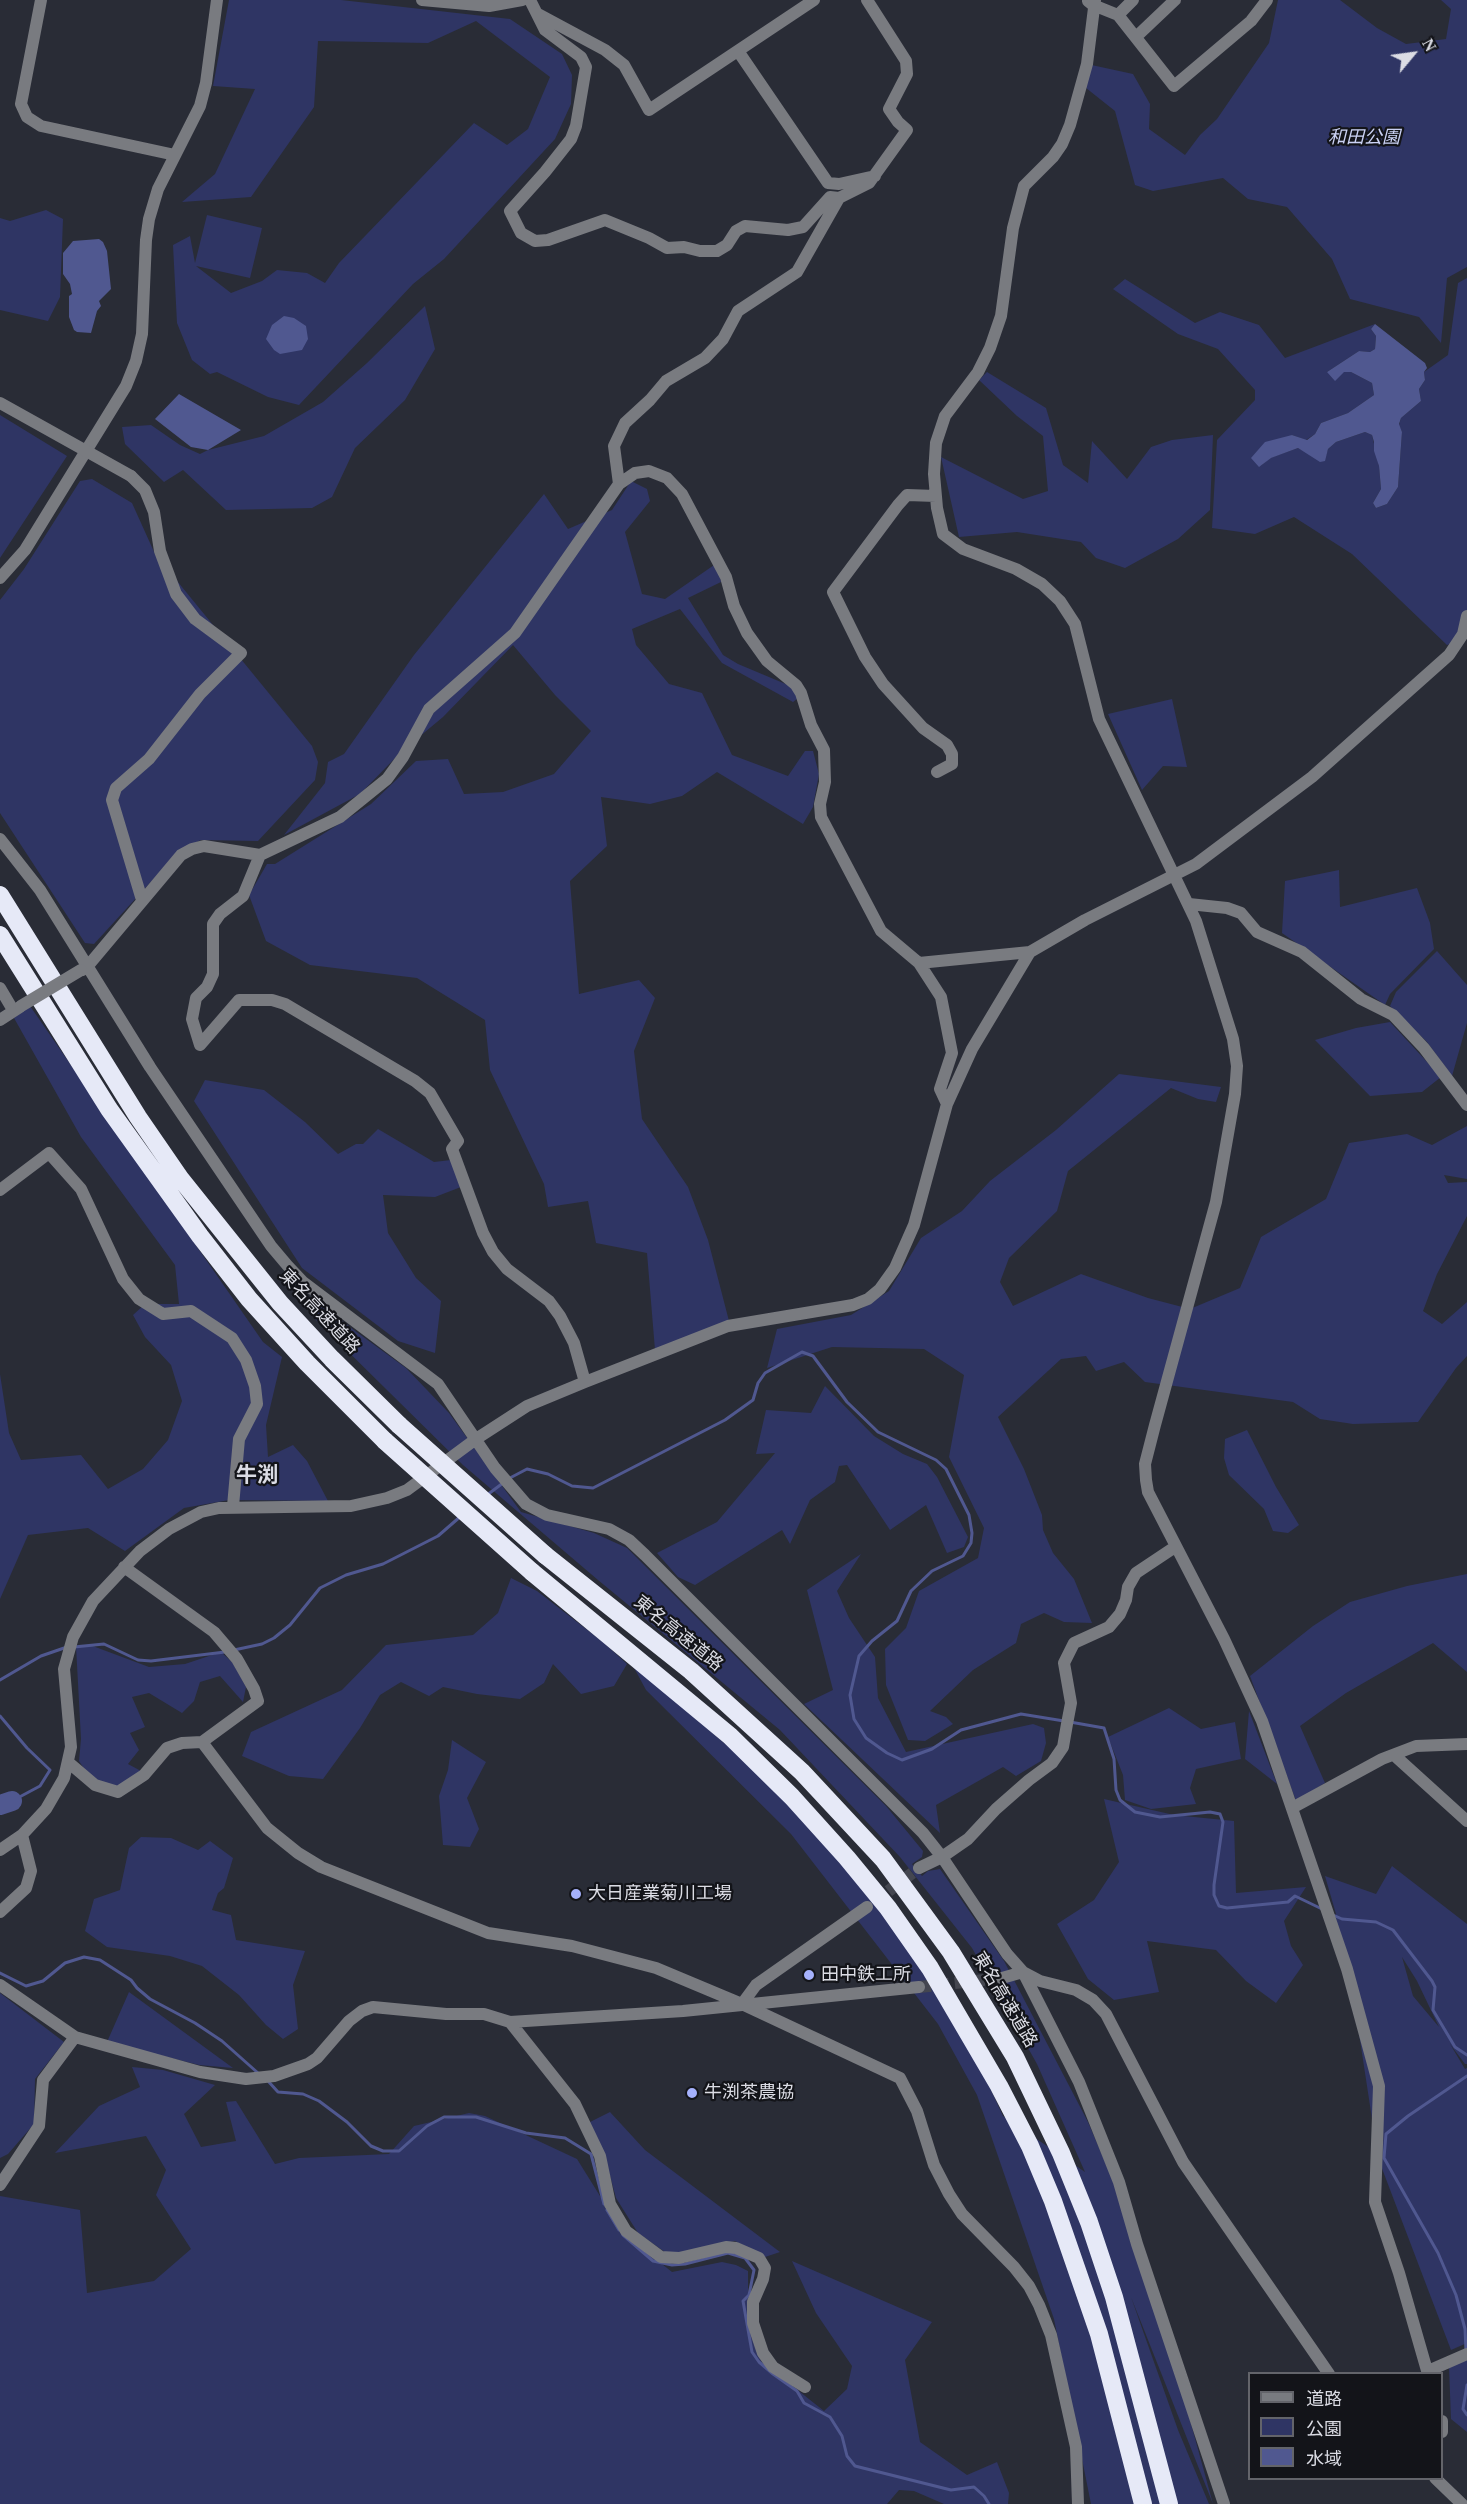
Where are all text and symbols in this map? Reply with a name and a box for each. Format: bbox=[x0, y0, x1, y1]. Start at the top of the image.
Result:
north arrow bbox=[1383, 24, 1443, 84]
text: N bbox=[1419, 36, 1439, 54]
park label: 和田公園 bbox=[1328, 127, 1400, 149]
street label: 東名高速道路 bbox=[274, 1265, 364, 1359]
district label: 牛渕 bbox=[236, 1464, 278, 1490]
street label: 東名高速道路 bbox=[629, 1592, 727, 1676]
place label: 大日産業菊川工場 bbox=[588, 1883, 732, 1905]
marker: 大日産業菊川工場 bbox=[569, 1887, 583, 1901]
street label: 東名高速道路 bbox=[967, 1948, 1041, 2052]
place label: 田中鉄工所 bbox=[821, 1964, 911, 1986]
marker: 田中鉄工所 bbox=[802, 1968, 816, 1982]
place label: 牛渕茶農協 bbox=[704, 2082, 794, 2104]
marker: 牛渕茶農協 bbox=[685, 2086, 699, 2100]
legend bbox=[1248, 2372, 1443, 2480]
text: 道路 bbox=[1306, 2389, 1342, 2409]
text: 公園 bbox=[1306, 2419, 1342, 2439]
text: 水域 bbox=[1306, 2449, 1342, 2469]

